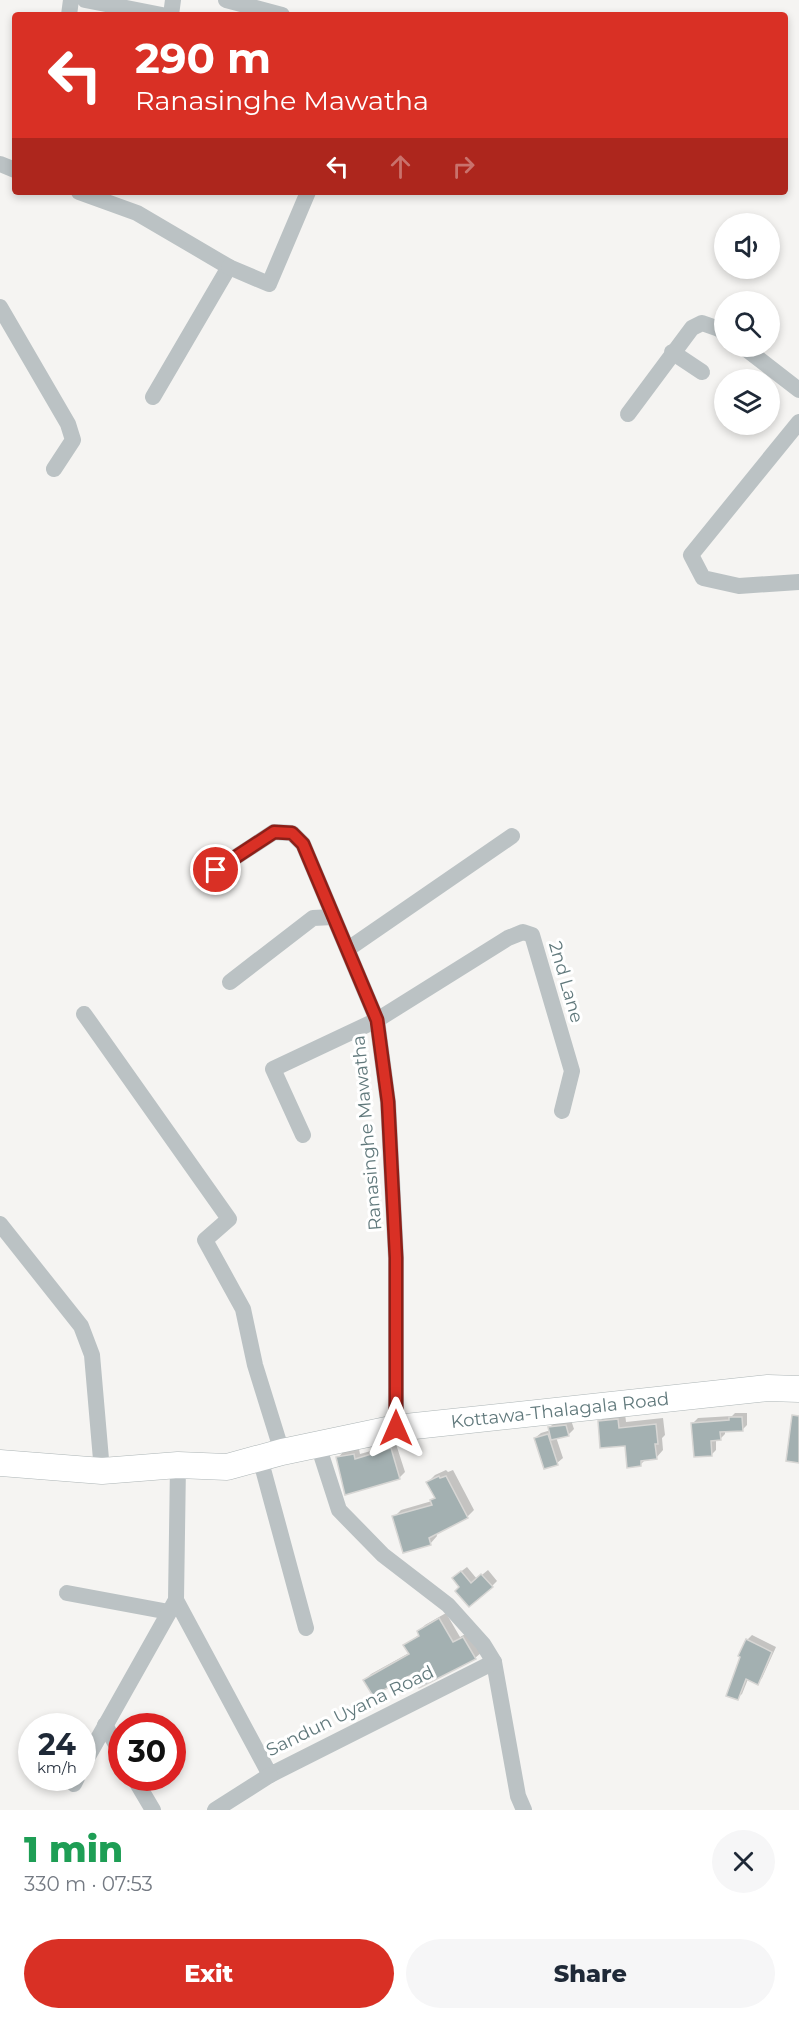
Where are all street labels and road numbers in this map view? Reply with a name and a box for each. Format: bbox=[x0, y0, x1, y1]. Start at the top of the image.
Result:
street label: 2nd Lane bbox=[544, 939, 588, 1025]
street label: Ranasinghe Mawatha bbox=[347, 1034, 387, 1232]
street label: Kottawa-Thalagala Road bbox=[450, 1388, 670, 1433]
street label: Sandun Uyana Road bbox=[263, 1661, 437, 1761]

